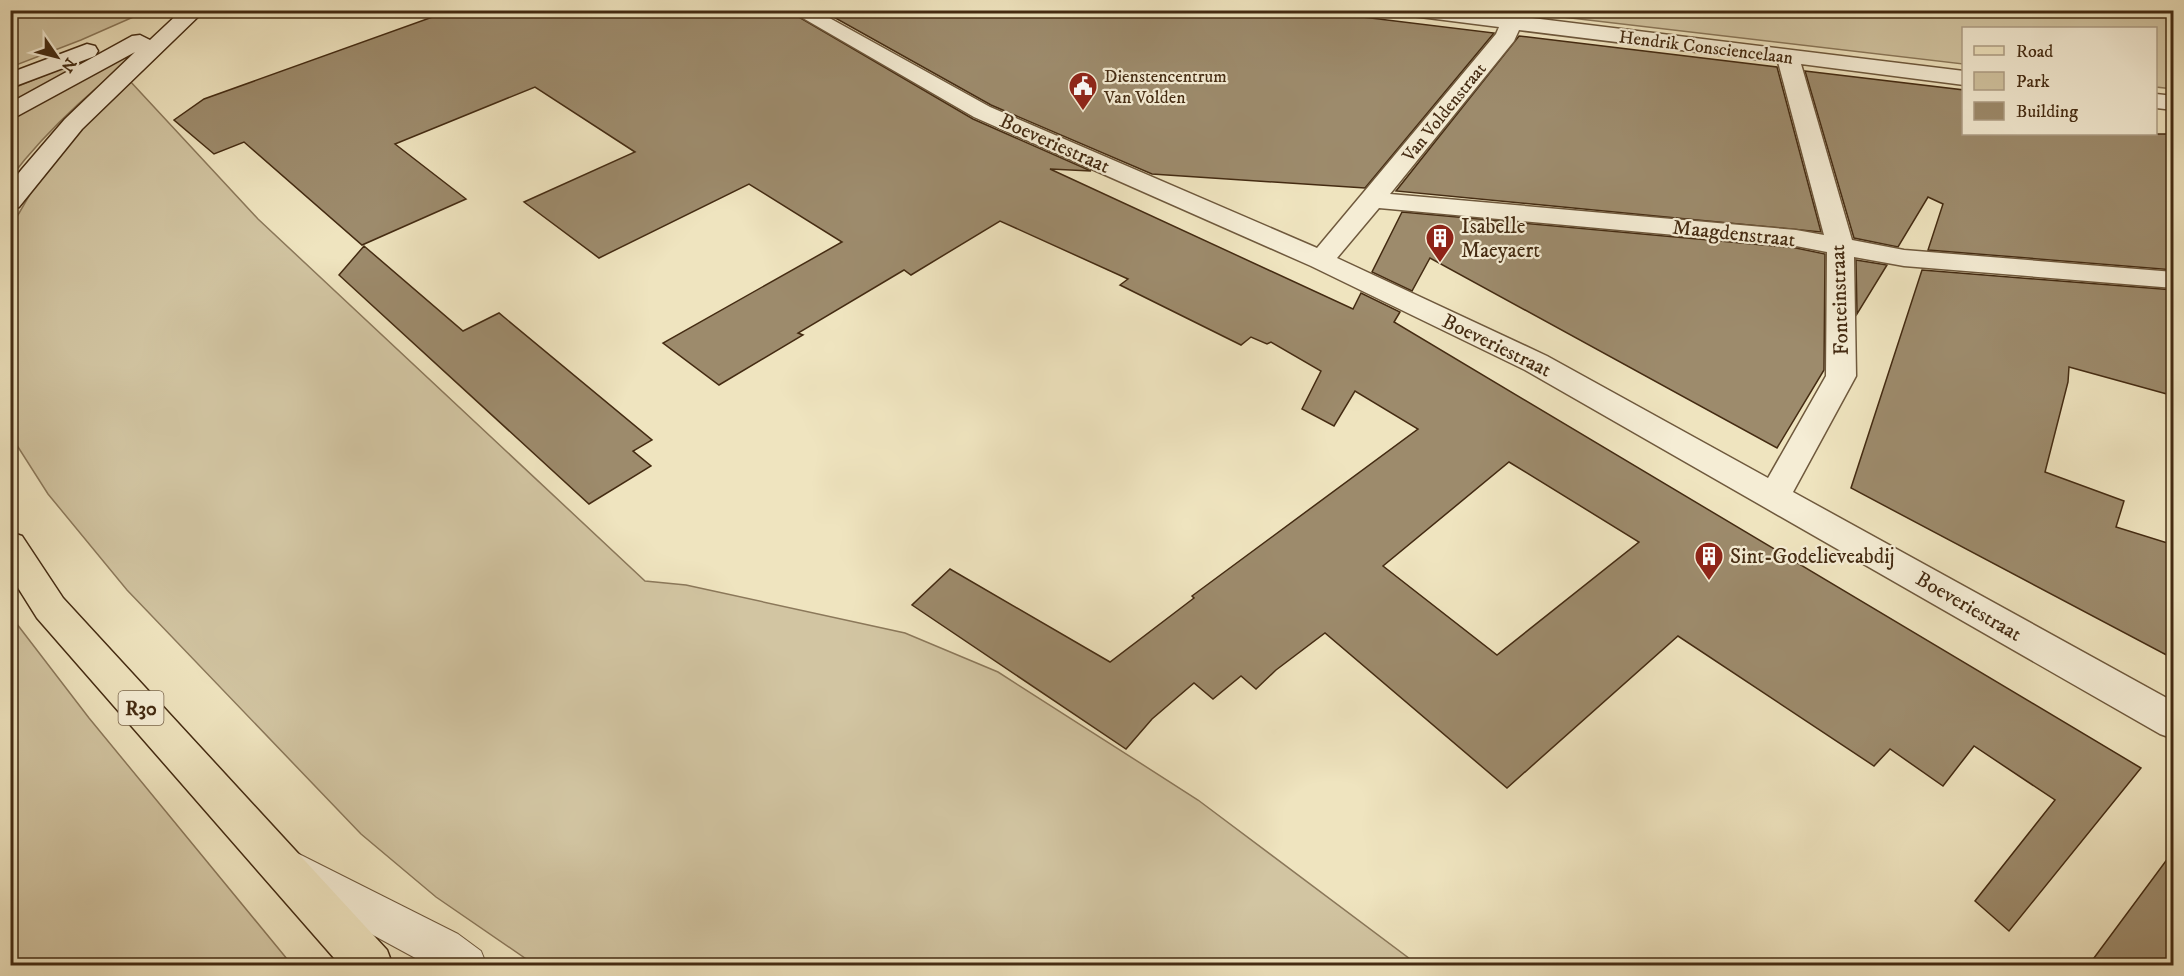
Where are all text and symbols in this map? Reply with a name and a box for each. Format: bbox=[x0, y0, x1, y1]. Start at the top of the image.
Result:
street label: Hendrik Consciencelaan bbox=[1617, 26, 1795, 70]
north arrow bbox=[27, 27, 87, 87]
legend bbox=[1962, 27, 2157, 135]
text: Road bbox=[2016, 41, 2053, 63]
text: N bbox=[57, 54, 80, 76]
street label: Van Voldenstraat bbox=[1398, 58, 1492, 167]
place label: Dienstencentrum Van Volden bbox=[1103, 66, 1227, 109]
public building icon: Dienstencentrum Van Volden bbox=[1067, 70, 1099, 112]
text: Park bbox=[2016, 71, 2050, 93]
text: Building bbox=[2016, 101, 2078, 123]
street label: Boeveriestraat bbox=[995, 108, 1114, 180]
place label: Isabelle Maeyaert bbox=[1461, 214, 1540, 264]
street label: Maagdenstraat bbox=[1671, 215, 1797, 253]
building icon: Isabelle Maeyaert bbox=[1424, 222, 1456, 264]
street label: Fonteinstraat bbox=[1825, 244, 1855, 356]
street label: Boeveriestraat bbox=[1438, 308, 1556, 384]
building icon: Sint-Godelieveabdij bbox=[1693, 540, 1725, 582]
place label: Sint-Godelieveabdij bbox=[1730, 544, 1895, 570]
street label: Boeveriestraat bbox=[1911, 566, 2026, 648]
road number: R30 bbox=[118, 691, 164, 725]

